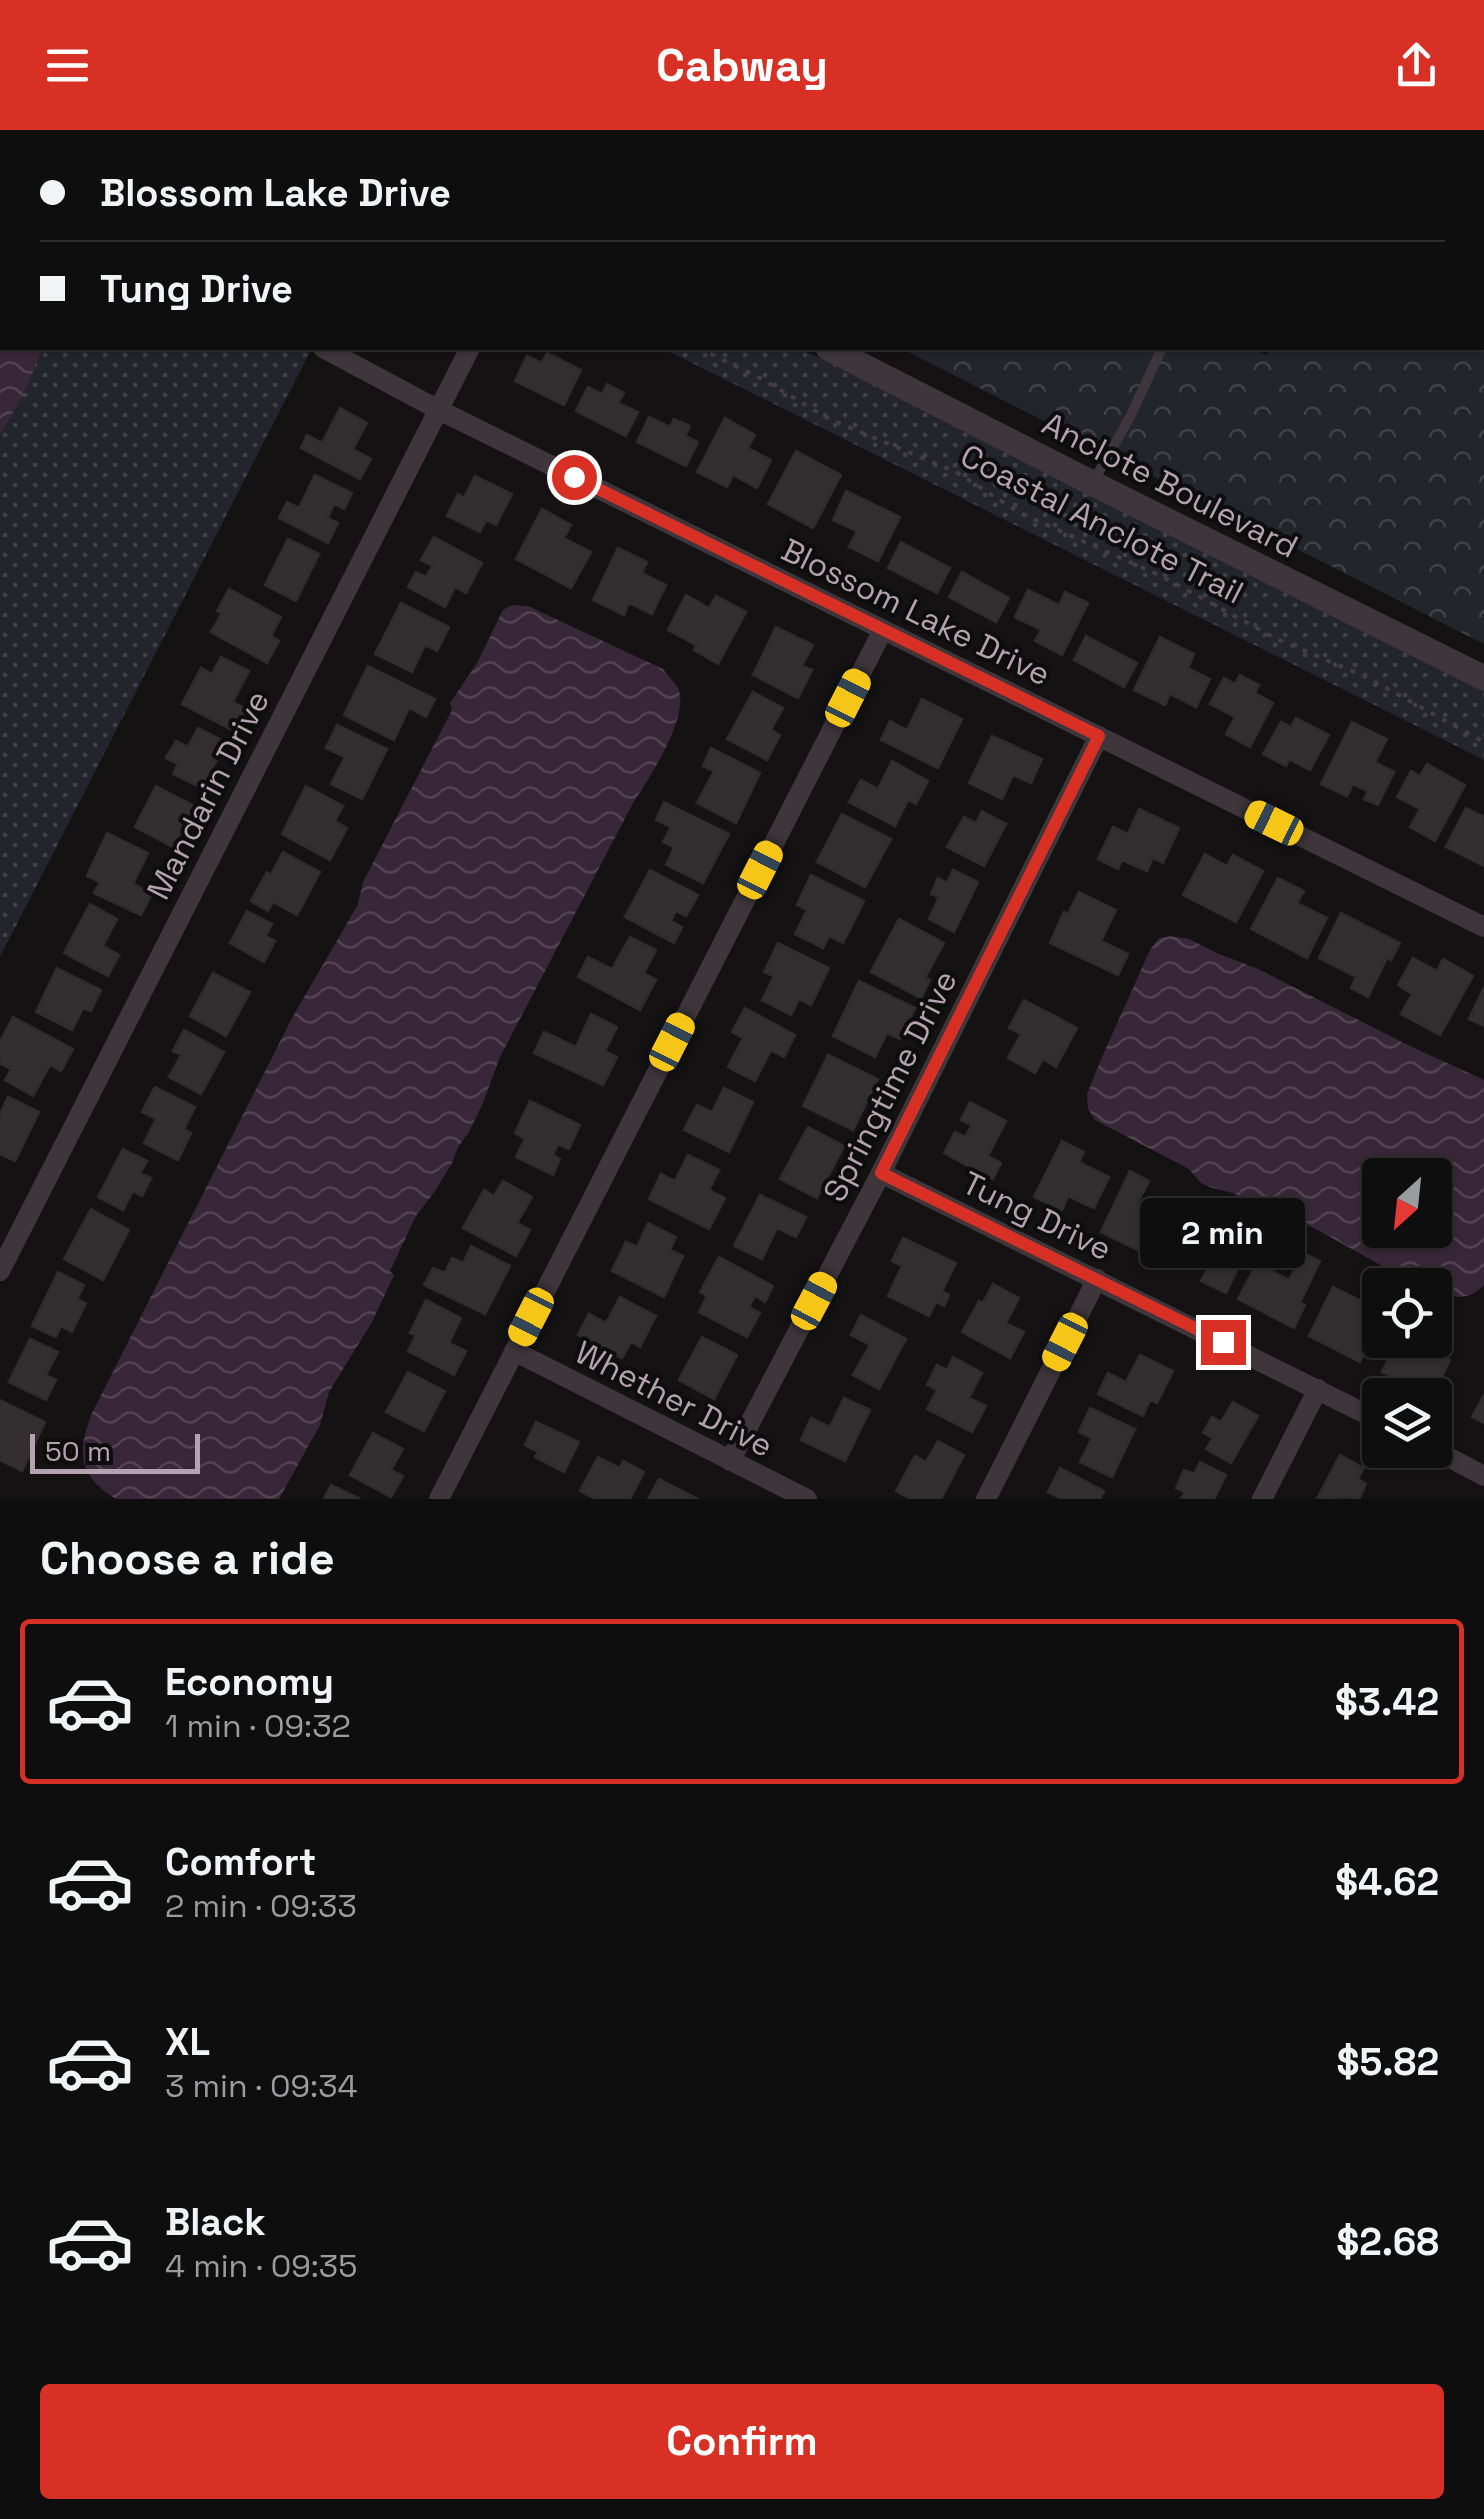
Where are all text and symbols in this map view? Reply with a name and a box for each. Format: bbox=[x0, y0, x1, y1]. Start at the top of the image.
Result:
text: Cabway bbox=[656, 37, 828, 94]
icon: menu bbox=[40, 38, 95, 93]
icon: share bbox=[1389, 38, 1444, 93]
text: Blossom Lake Drive bbox=[100, 169, 451, 217]
text: Tung Drive bbox=[100, 265, 293, 313]
street label: Anclote Boulevard bbox=[1036, 403, 1304, 567]
street label: Coastal Anclote Trail bbox=[954, 435, 1250, 613]
route start bbox=[552, 455, 597, 500]
street label: Blossom Lake Drive bbox=[775, 530, 1057, 694]
car bbox=[821, 664, 875, 732]
street label: Mandarin Drive bbox=[138, 684, 278, 906]
car bbox=[1240, 796, 1308, 850]
car bbox=[733, 836, 787, 904]
street label: Springtime Drive bbox=[814, 964, 966, 1208]
car bbox=[645, 1008, 699, 1076]
north arrow bbox=[1362, 1158, 1452, 1248]
map controls bbox=[1362, 1158, 1452, 1468]
street label: Tung Drive bbox=[956, 1163, 1118, 1269]
callout: 2 min bbox=[1140, 1197, 1306, 1267]
text: 2 min bbox=[1181, 1213, 1264, 1253]
car bbox=[787, 1267, 841, 1335]
button: locate bbox=[1362, 1268, 1452, 1358]
car bbox=[504, 1283, 558, 1351]
car bbox=[1038, 1308, 1092, 1376]
route end bbox=[1201, 1320, 1246, 1365]
street label: Whether Drive bbox=[569, 1332, 779, 1466]
button: layers bbox=[1362, 1378, 1452, 1468]
scale bar bbox=[30, 1429, 200, 1474]
text: 50 m bbox=[45, 1433, 111, 1469]
text: Choose a ride bbox=[40, 1530, 335, 1587]
icon: car bbox=[45, 1657, 135, 1747]
text: Economy bbox=[165, 1658, 334, 1706]
text: $3.42 bbox=[1335, 1678, 1439, 1726]
text: 1 min · 09:32 bbox=[165, 1706, 351, 1746]
icon: car bbox=[45, 1837, 135, 1927]
text: Comfort bbox=[165, 1838, 316, 1886]
text: $4.62 bbox=[1335, 1858, 1439, 1906]
text: 2 min · 09:33 bbox=[165, 1886, 357, 1926]
icon: car bbox=[45, 2017, 135, 2107]
text: XL bbox=[165, 2018, 210, 2066]
text: $5.82 bbox=[1336, 2038, 1439, 2086]
text: 3 min · 09:34 bbox=[165, 2066, 357, 2106]
icon: car bbox=[45, 2197, 135, 2287]
text: Black bbox=[165, 2198, 266, 2246]
text: $2.68 bbox=[1336, 2218, 1439, 2266]
text: 4 min · 09:35 bbox=[165, 2246, 357, 2286]
button: Confirm bbox=[40, 2384, 1444, 2499]

